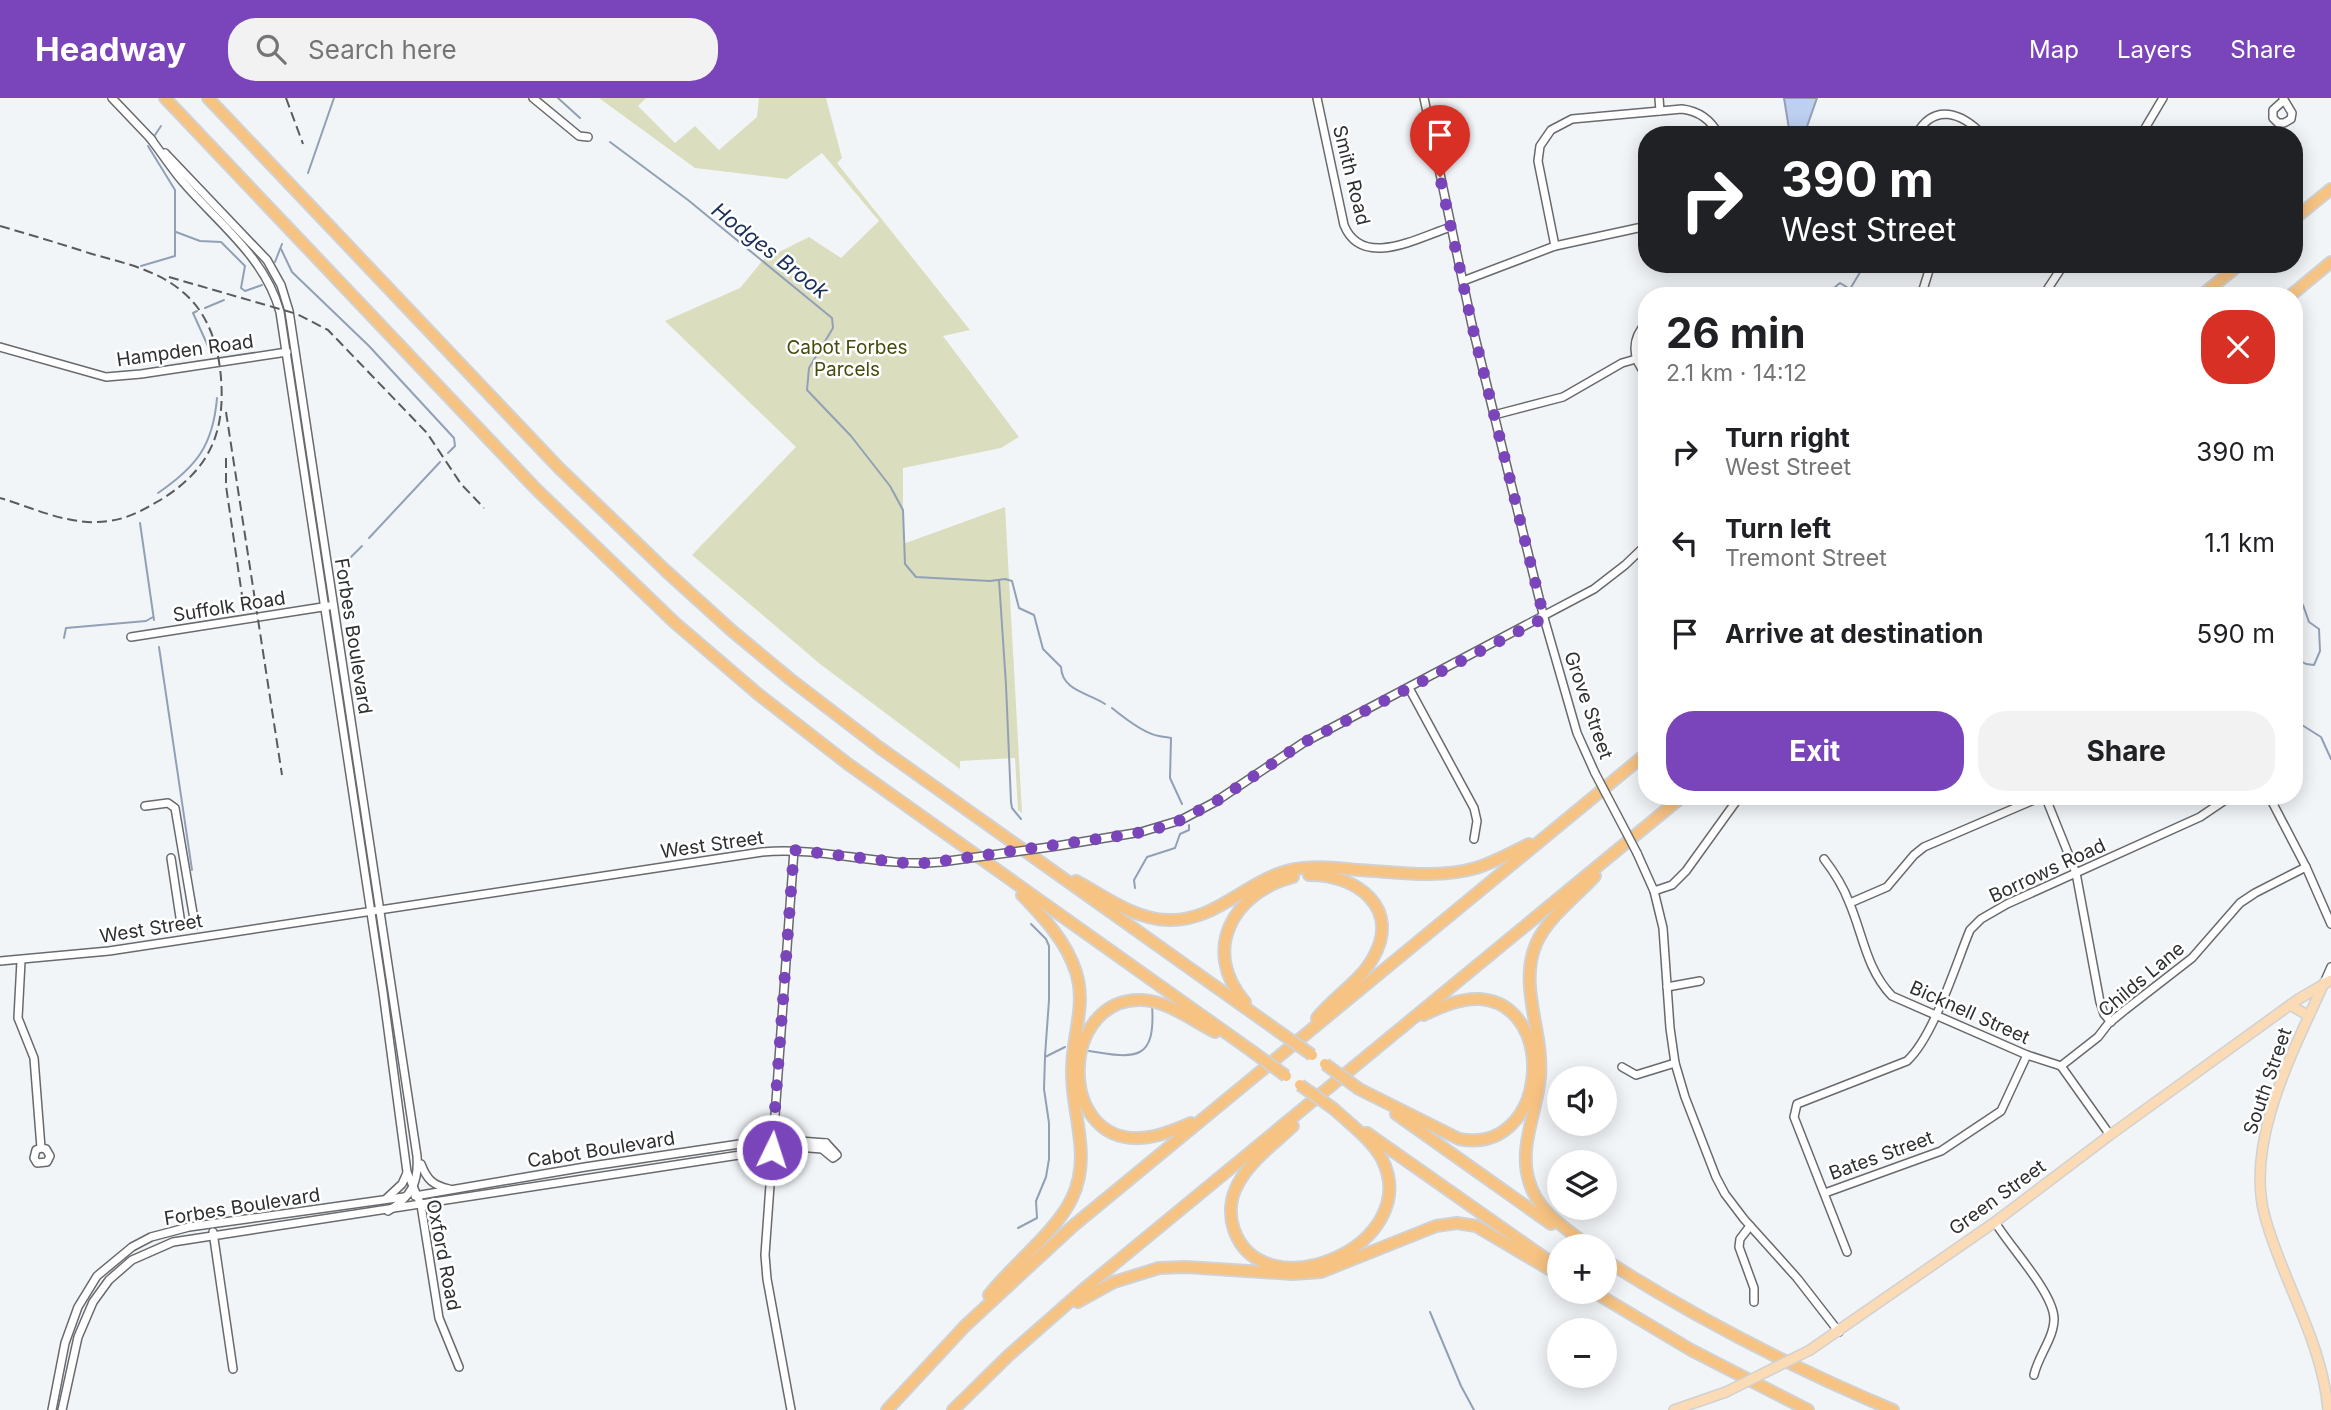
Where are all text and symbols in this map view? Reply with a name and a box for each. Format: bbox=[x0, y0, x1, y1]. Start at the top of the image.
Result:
search box bbox=[228, 18, 718, 81]
text: Headway bbox=[35, 29, 186, 69]
icon: search bbox=[252, 30, 290, 68]
text: Search here bbox=[308, 34, 457, 65]
text: Map bbox=[2029, 35, 2079, 64]
text: Layers bbox=[2117, 35, 2192, 64]
text: Share bbox=[2230, 35, 2296, 64]
pin bbox=[1410, 105, 1470, 177]
icon: arrive bbox=[1421, 116, 1459, 154]
street label: Smith Road bbox=[1328, 123, 1375, 227]
text: 390 m bbox=[1781, 150, 1934, 209]
icon: right bbox=[1666, 154, 1757, 245]
water label: Hodges Brook bbox=[707, 197, 834, 304]
text: West Street bbox=[1781, 210, 1956, 249]
text: 26 min bbox=[1666, 307, 1806, 358]
button: close bbox=[2201, 310, 2275, 384]
street label: Hampden Road bbox=[115, 329, 255, 371]
park label: Cabot Forbes Parcels bbox=[786, 336, 908, 381]
text: 2.1 km · 14:12 bbox=[1666, 359, 1807, 387]
text: Turn right bbox=[1725, 422, 1850, 453]
icon: right bbox=[1666, 433, 1704, 471]
text: 390 m bbox=[2196, 436, 2275, 467]
text: West Street bbox=[1725, 453, 1851, 481]
text: Turn left bbox=[1725, 513, 1831, 544]
icon: left bbox=[1666, 524, 1704, 562]
text: 1.1 km bbox=[2204, 527, 2275, 558]
text: Tremont Street bbox=[1725, 544, 1887, 572]
street label: Forbes Boulevard bbox=[330, 557, 377, 716]
street label: Suffolk Road bbox=[171, 586, 287, 627]
icon: arrive bbox=[1666, 615, 1704, 653]
text: Arrive at destination bbox=[1725, 618, 1984, 649]
text: 590 m bbox=[2197, 618, 2275, 649]
street label: Grove Street bbox=[1559, 648, 1618, 762]
button: Exit bbox=[1666, 711, 1964, 791]
button: Share bbox=[1978, 711, 2275, 791]
street label: West Street bbox=[659, 826, 765, 863]
street label: Borrows Road bbox=[1985, 833, 2109, 907]
street label: West Street bbox=[98, 909, 204, 948]
street label: Childs Lane bbox=[2094, 937, 2189, 1022]
street label: Bicknell Street bbox=[1906, 976, 2033, 1049]
street label: South Street bbox=[2238, 1025, 2296, 1137]
map controls bbox=[1547, 1066, 1617, 1388]
button: sound bbox=[1547, 1066, 1617, 1136]
position arrow bbox=[735, 1113, 809, 1187]
street label: Cabot Boulevard bbox=[526, 1126, 677, 1173]
street label: Bates Street bbox=[1826, 1126, 1936, 1185]
button: layers bbox=[1547, 1150, 1617, 1220]
street label: Green Street bbox=[1945, 1155, 2050, 1240]
street label: Forbes Boulevard bbox=[163, 1183, 322, 1230]
street label: Oxford Road bbox=[421, 1198, 466, 1313]
button: + bbox=[1547, 1234, 1617, 1304]
button: − bbox=[1547, 1318, 1617, 1388]

